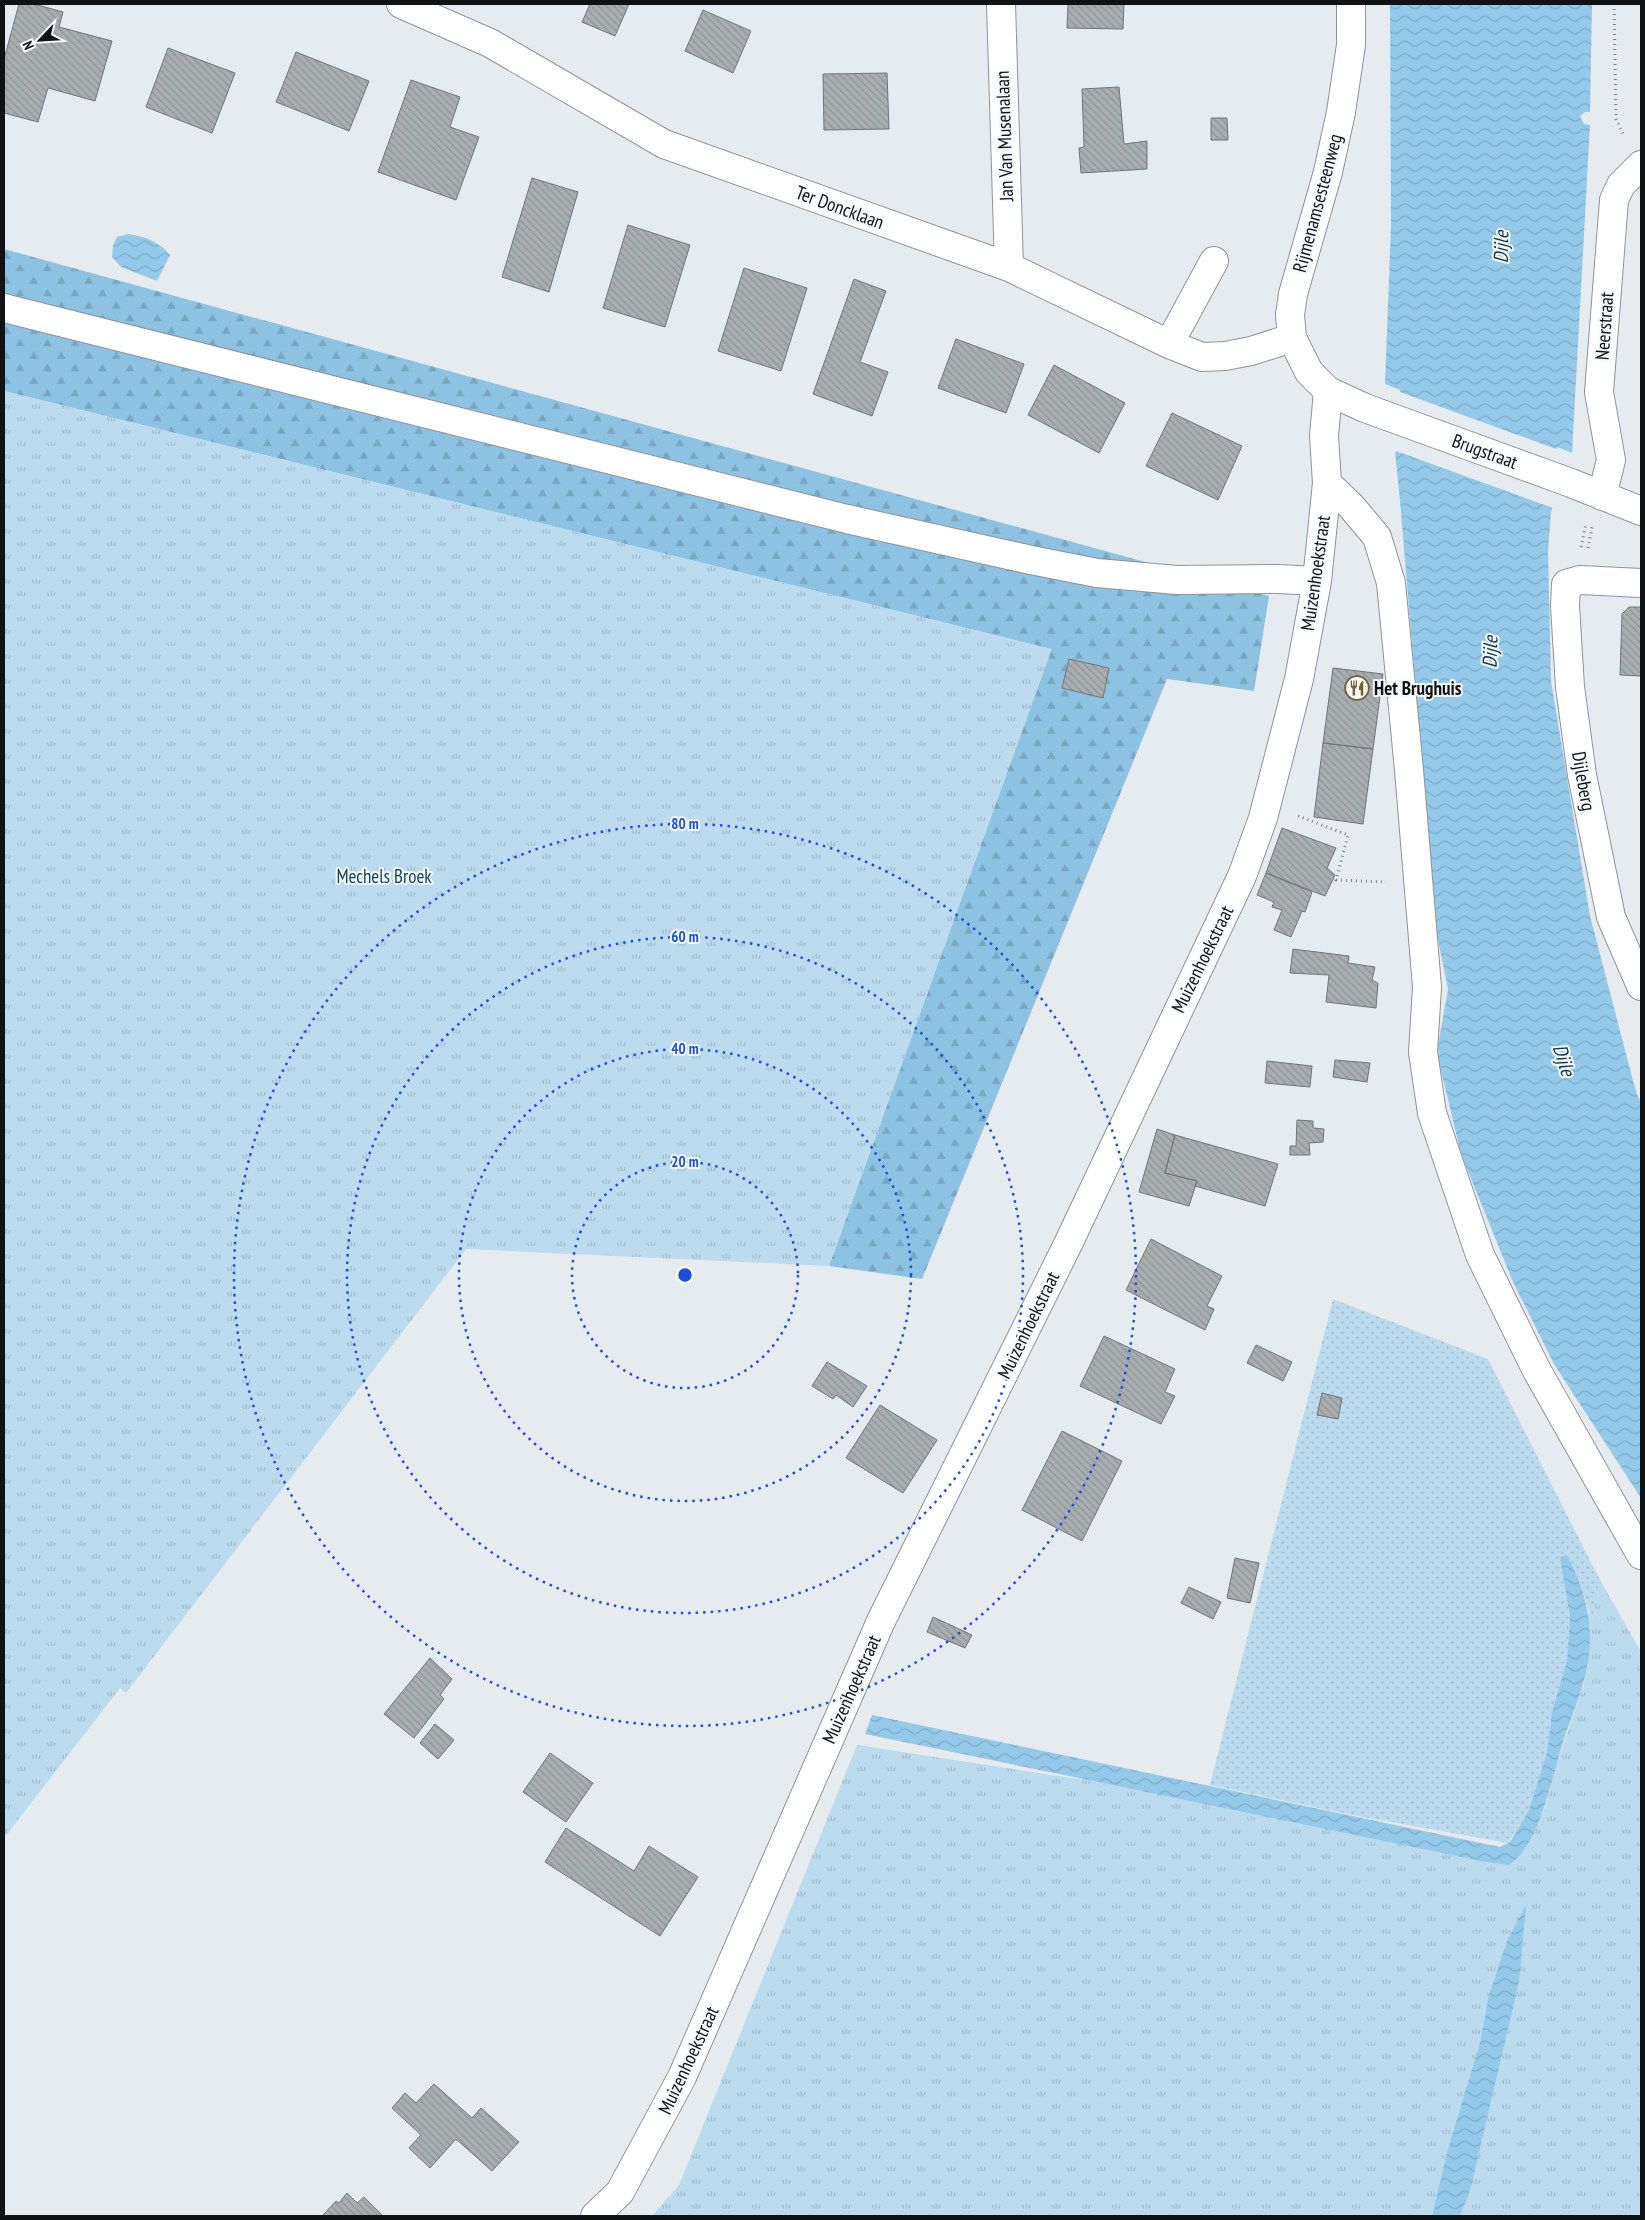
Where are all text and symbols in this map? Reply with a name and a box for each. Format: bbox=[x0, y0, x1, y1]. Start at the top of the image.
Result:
north arrow bbox=[15, 15, 65, 65]
text: N bbox=[18, 38, 38, 53]
street label: Jan Van Musenalaan bbox=[990, 70, 1018, 203]
street label: Rijmenamsesteenweg bbox=[1287, 131, 1347, 275]
street label: Ter Doncklaan bbox=[793, 180, 887, 234]
water label: Dijle bbox=[1488, 229, 1514, 263]
street label: Neerstraat bbox=[1590, 290, 1618, 361]
street label: Brugstraat bbox=[1449, 428, 1522, 474]
street label: Muizenhoekstraat bbox=[1295, 513, 1335, 632]
water label: Dijle bbox=[1476, 634, 1504, 668]
restaurant icon: Het Brughuis bbox=[1344, 675, 1370, 701]
place label: Het Brughuis bbox=[1374, 676, 1462, 700]
street label: Dijleberg bbox=[1567, 749, 1601, 813]
text: 80 m bbox=[671, 814, 699, 833]
park label: Mechels Broek bbox=[336, 864, 432, 888]
street label: Muizenhoekstraat bbox=[1166, 901, 1239, 1017]
text: 60 m bbox=[671, 927, 699, 946]
text: 40 m bbox=[671, 1039, 699, 1058]
water label: Dijle bbox=[1547, 1041, 1582, 1081]
text: 20 m bbox=[671, 1152, 699, 1171]
centre of rings bbox=[676, 1266, 694, 1284]
street label: Muizenhoekstraat bbox=[992, 1267, 1065, 1383]
street label: Muizenhoekstraat bbox=[816, 1630, 886, 1747]
street label: Muizenhoekstraat bbox=[653, 2002, 724, 2118]

